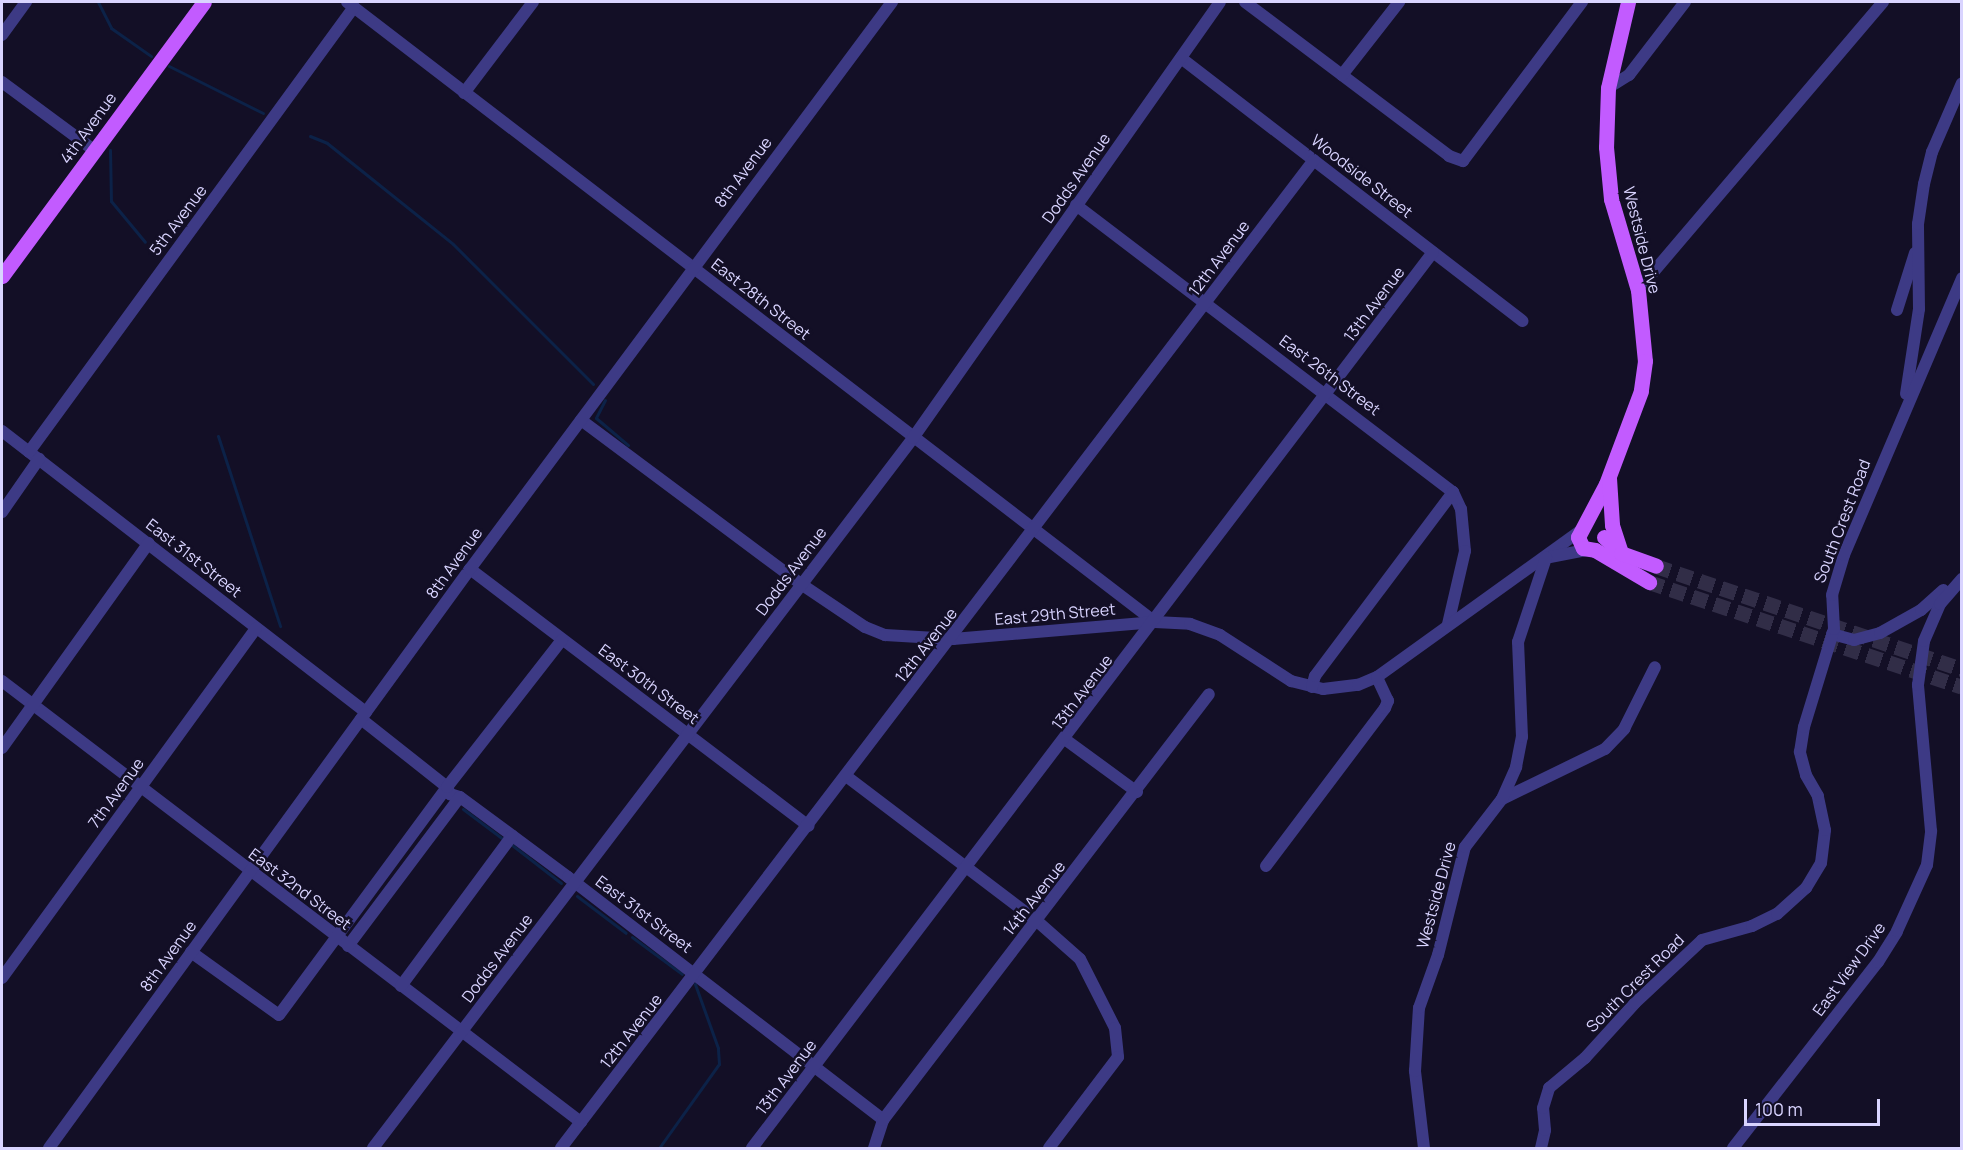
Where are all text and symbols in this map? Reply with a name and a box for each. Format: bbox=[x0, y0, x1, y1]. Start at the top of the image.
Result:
street label: 4th Avenue bbox=[56, 89, 120, 167]
street label: Dodds Avenue bbox=[1038, 129, 1114, 227]
street label: Woodside Street bbox=[1307, 130, 1417, 222]
street label: 8th Avenue bbox=[710, 133, 776, 211]
street label: 5th Avenue bbox=[145, 181, 211, 259]
street label: Westside Drive bbox=[1619, 184, 1665, 296]
street label: 12th Avenue bbox=[1184, 217, 1254, 299]
street label: East 28th Street bbox=[708, 254, 814, 344]
street label: 13th Avenue bbox=[1340, 263, 1408, 345]
street label: East 26th Street bbox=[1276, 331, 1384, 419]
street label: South Crest Road bbox=[1810, 457, 1874, 585]
street label: East 31st Street bbox=[142, 515, 246, 601]
street label: Dodds Avenue bbox=[752, 523, 830, 619]
street label: 8th Avenue bbox=[422, 524, 486, 602]
street label: East 29th Street bbox=[994, 599, 1116, 629]
street label: 12th Avenue bbox=[891, 604, 961, 686]
street label: East 30th Street bbox=[595, 640, 703, 728]
street label: 13th Avenue bbox=[1048, 651, 1116, 733]
street label: 7th Avenue bbox=[84, 754, 148, 832]
street label: Westside Drive bbox=[1413, 840, 1459, 950]
street label: East 32nd Street bbox=[245, 844, 355, 934]
street label: 14th Avenue bbox=[999, 857, 1069, 939]
street label: East 31st Street bbox=[592, 871, 696, 957]
street label: Dodds Avenue bbox=[458, 910, 536, 1006]
street label: 8th Avenue bbox=[136, 917, 200, 995]
street label: East View Drive bbox=[1809, 918, 1889, 1020]
street label: South Crest Road bbox=[1582, 930, 1688, 1036]
street label: 12th Avenue bbox=[596, 990, 666, 1072]
street label: 13th Avenue bbox=[752, 1036, 820, 1118]
scale bar bbox=[1747, 1087, 1884, 1125]
text: 100 m bbox=[1755, 1097, 1803, 1121]

